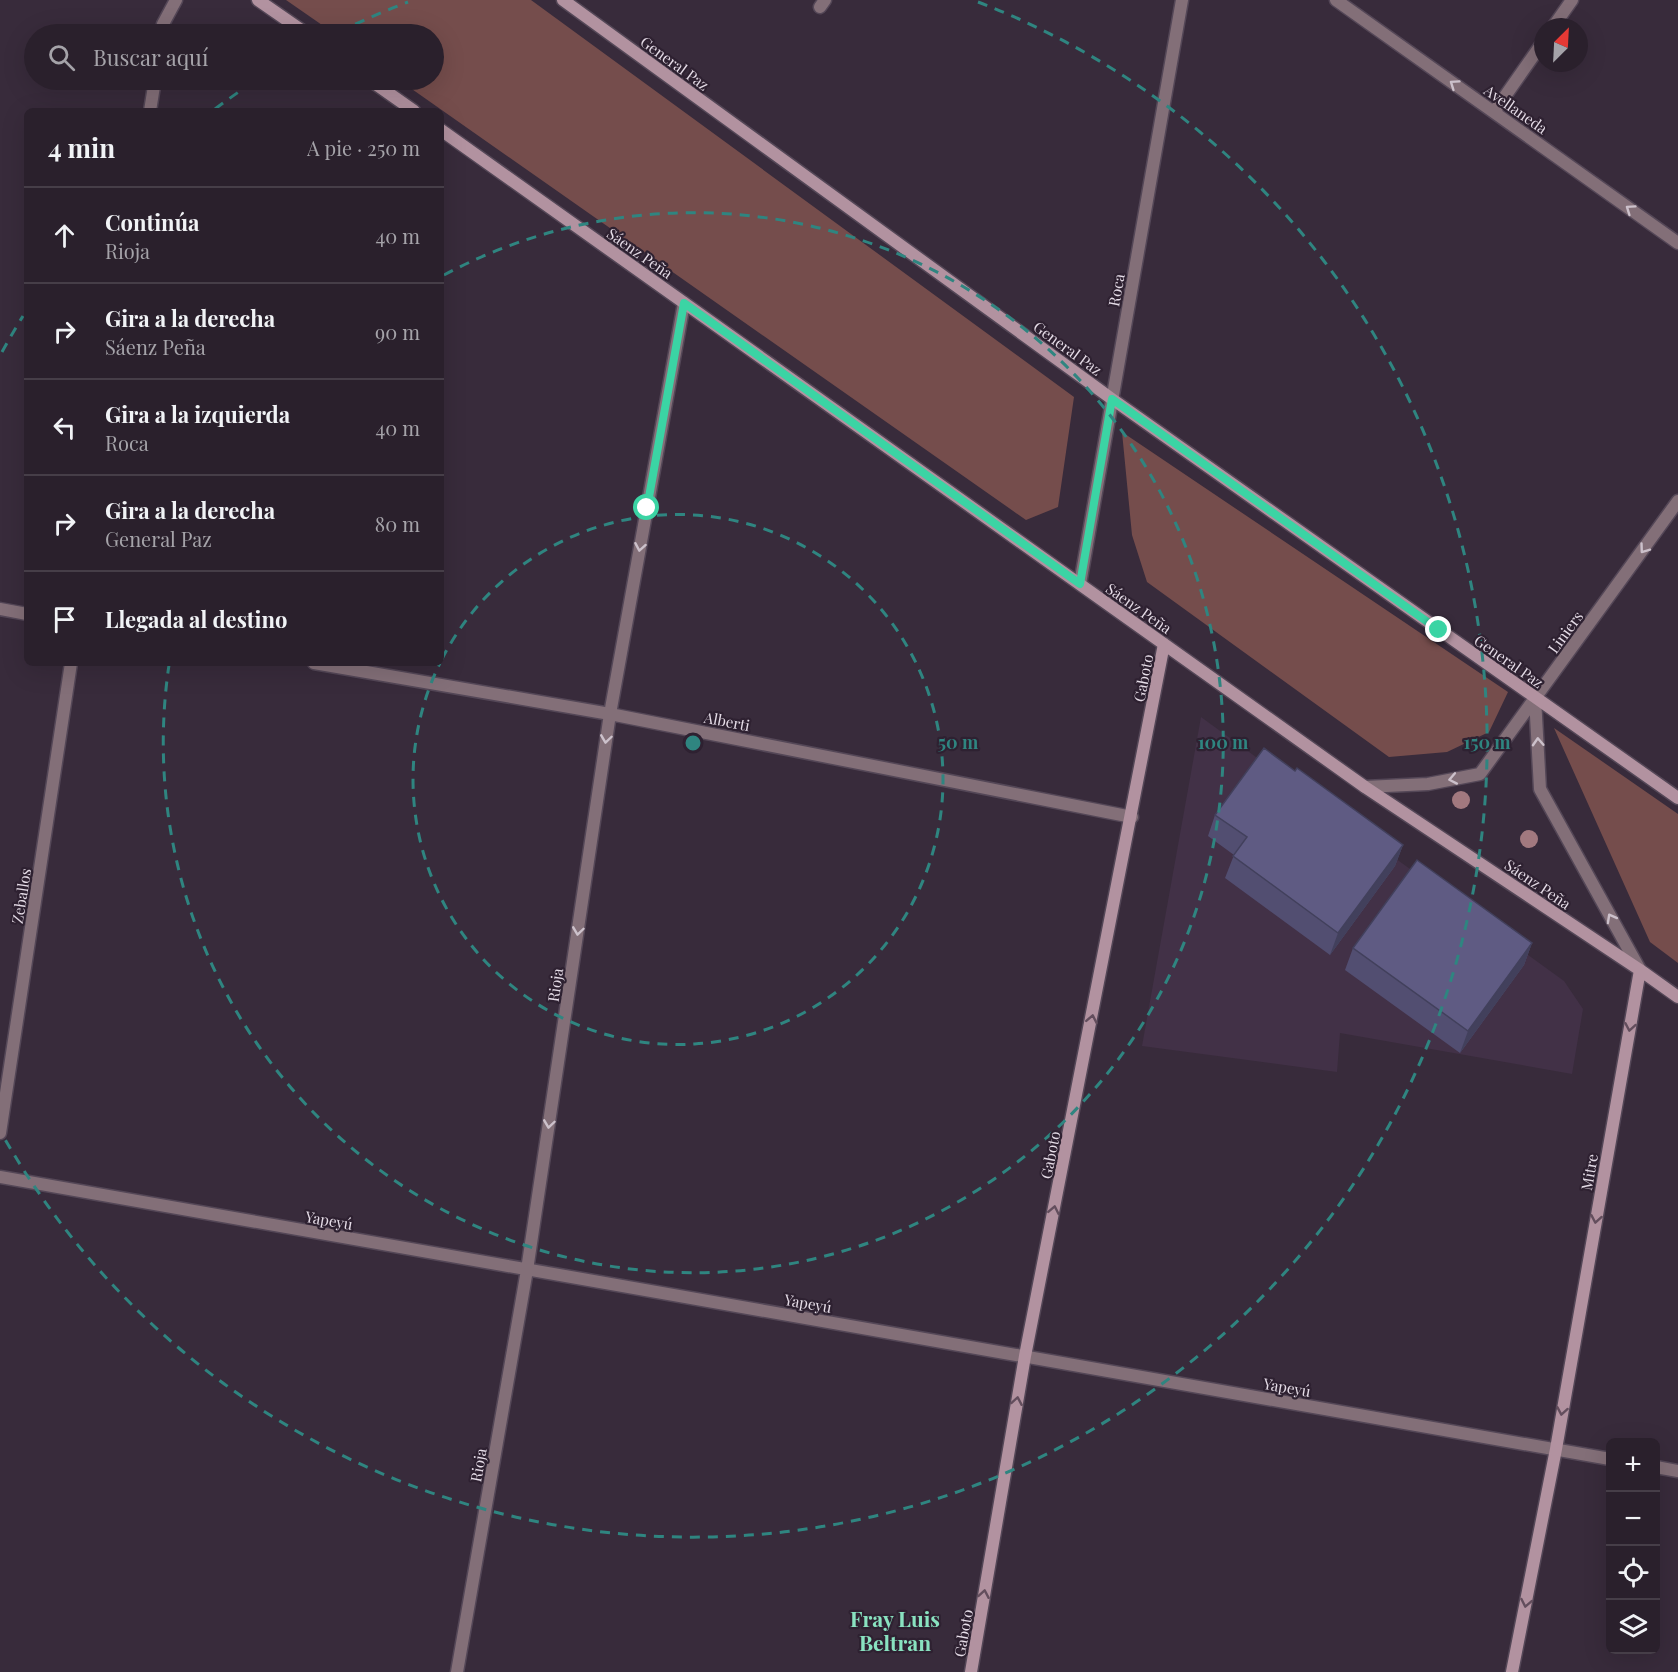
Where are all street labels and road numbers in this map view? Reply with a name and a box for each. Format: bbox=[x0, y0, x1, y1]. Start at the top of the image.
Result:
street label: General Paz bbox=[637, 31, 713, 95]
street label: Avellaneda bbox=[1480, 79, 1552, 138]
street label: Sáenz Peña bbox=[603, 223, 677, 283]
street label: Roca bbox=[1103, 272, 1129, 308]
street label: General Paz bbox=[1030, 316, 1106, 380]
street label: Sáenz Peña bbox=[1102, 578, 1176, 638]
street label: Liniers bbox=[1543, 607, 1587, 657]
street label: General Paz bbox=[1470, 630, 1548, 692]
street label: Gaboto bbox=[1129, 652, 1157, 704]
street label: Alberti bbox=[701, 707, 752, 735]
street label: Sáenz Peña bbox=[1501, 855, 1575, 914]
street label: Zeballos bbox=[7, 867, 35, 925]
street label: Rioja bbox=[543, 966, 567, 1003]
street label: Gaboto bbox=[1036, 1129, 1064, 1181]
street label: Mitre bbox=[1576, 1152, 1602, 1192]
street label: Yapeyú bbox=[303, 1206, 355, 1234]
street label: Yapeyú bbox=[782, 1289, 834, 1317]
street label: Yapeyú bbox=[1261, 1373, 1313, 1401]
street label: Rioja bbox=[465, 1446, 491, 1483]
street label: Gaboto bbox=[949, 1608, 977, 1658]

